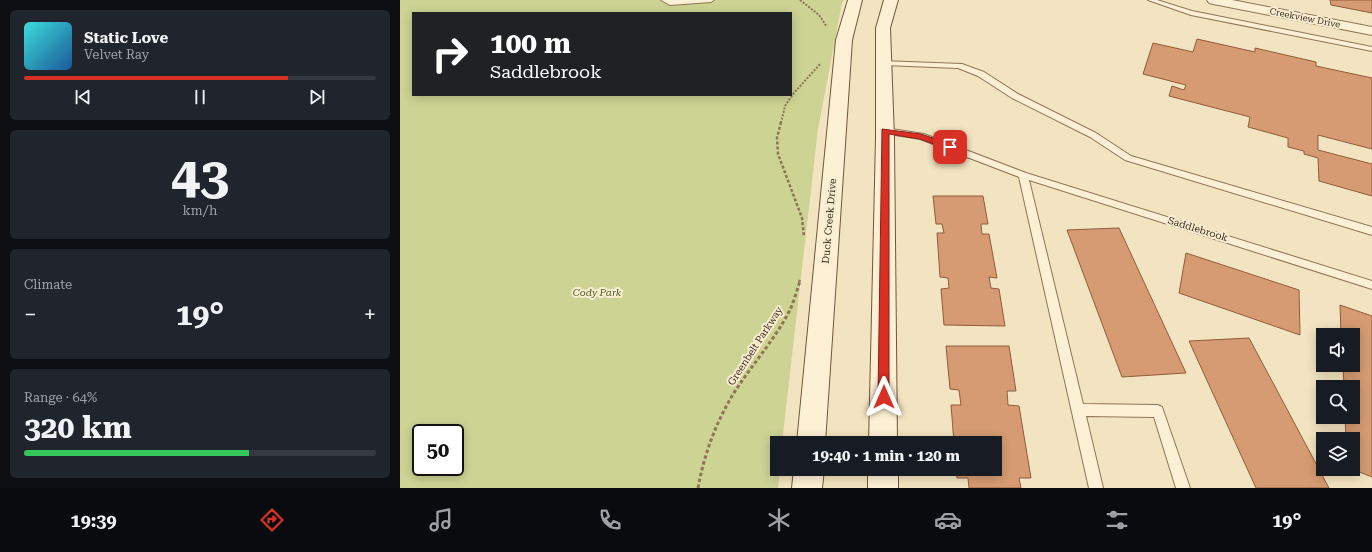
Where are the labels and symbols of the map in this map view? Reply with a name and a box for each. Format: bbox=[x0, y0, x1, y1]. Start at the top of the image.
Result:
street label: Creekview Drive bbox=[1269, 6, 1341, 30]
pin bbox=[933, 130, 967, 164]
street label: Duck Creek Drive bbox=[820, 177, 838, 264]
street label: Saddlebrook bbox=[1167, 215, 1230, 244]
park label: Cody Park bbox=[573, 287, 622, 298]
street label: Greenbelt Parkway bbox=[725, 305, 785, 387]
position arrow bbox=[863, 376, 905, 418]
speed limit sign: 50 bbox=[412, 424, 464, 476]

